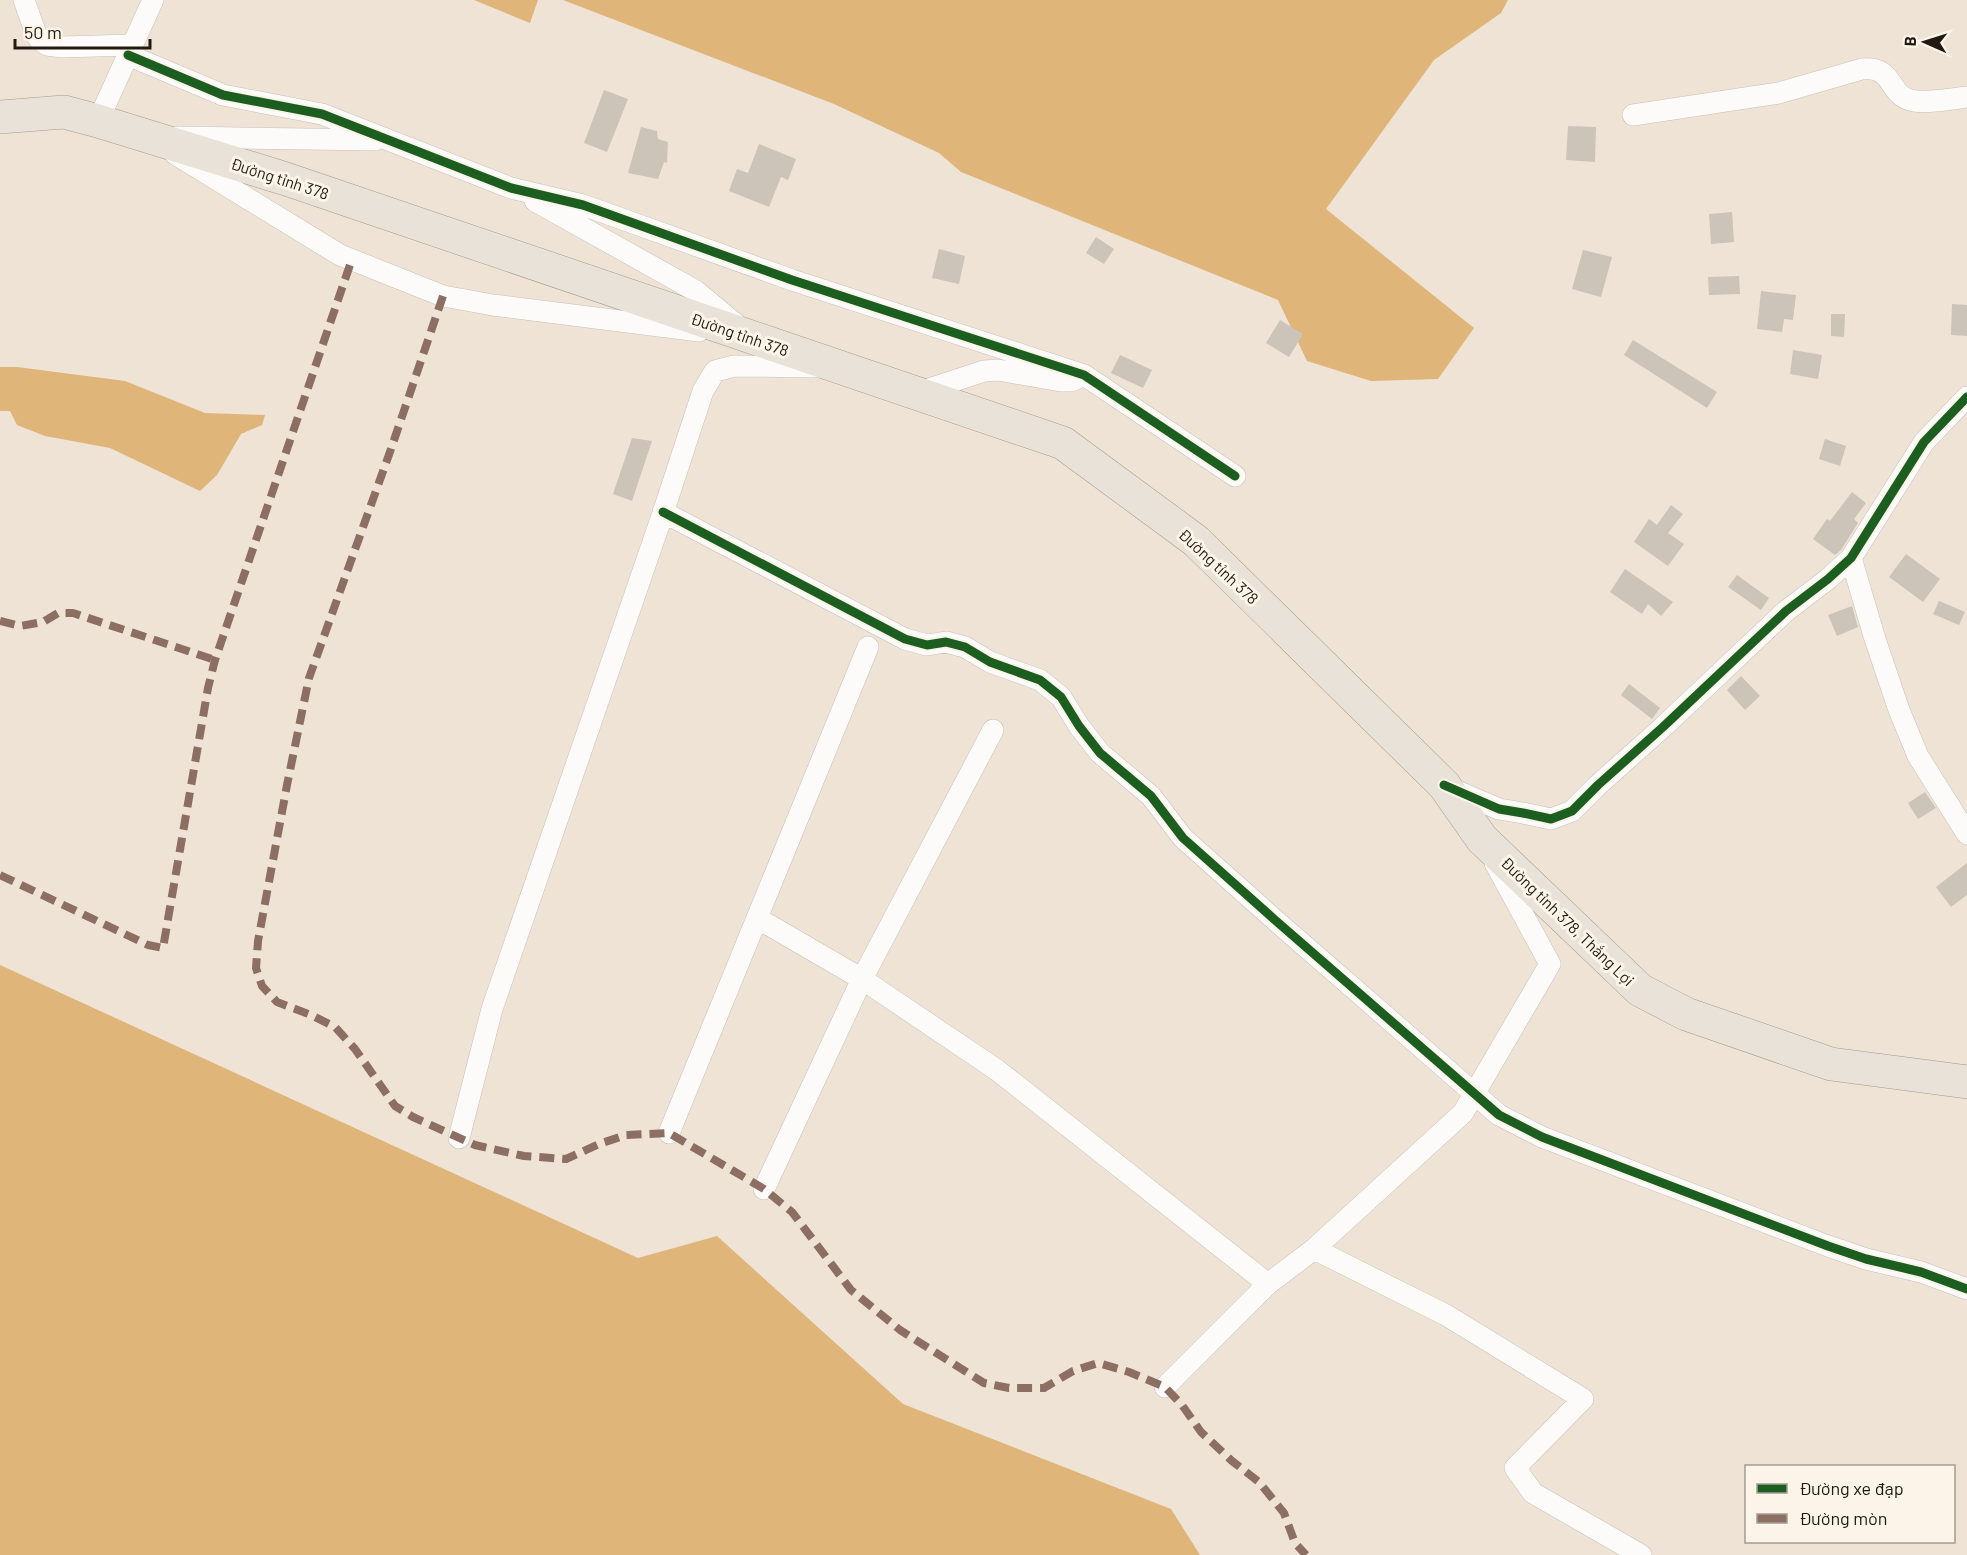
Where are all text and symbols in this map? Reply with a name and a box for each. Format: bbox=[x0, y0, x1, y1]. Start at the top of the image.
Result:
scale bar bbox=[15, 12, 150, 50]
north arrow bbox=[1895, 12, 1955, 72]
text: 50 m bbox=[24, 21, 62, 43]
text: B bbox=[1900, 36, 1919, 47]
street label: Đường tỉnh 378 bbox=[229, 153, 331, 203]
street label: Đường tỉnh 378 bbox=[689, 308, 791, 360]
street label: Đường tỉnh 378 bbox=[1175, 524, 1263, 608]
street label: Đường tỉnh 378, Thắng Lợi bbox=[1498, 853, 1638, 989]
legend bbox=[1745, 1465, 1955, 1543]
text: Đường xe đạp bbox=[1799, 1477, 1904, 1499]
text: Đường mòn bbox=[1799, 1507, 1887, 1529]

